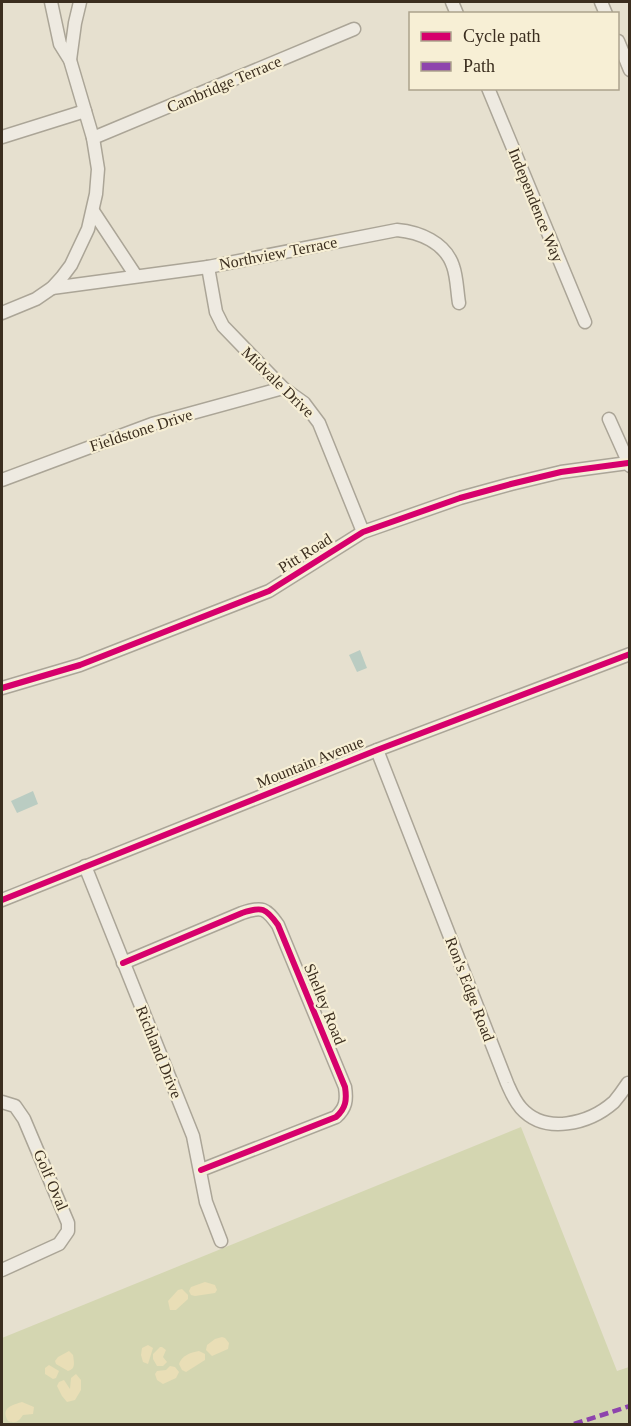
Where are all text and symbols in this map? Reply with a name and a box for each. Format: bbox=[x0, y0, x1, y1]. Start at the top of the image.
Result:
legend bbox=[409, 12, 619, 90]
text: Cycle path bbox=[463, 26, 540, 46]
street label: Cambridge Terrace bbox=[164, 52, 284, 117]
text: Path bbox=[463, 56, 495, 76]
street label: Independence Way bbox=[504, 146, 567, 265]
street label: Northview Terrace bbox=[218, 233, 338, 273]
street label: Midvale Drive bbox=[238, 343, 318, 421]
street label: Fieldstone Drive bbox=[87, 405, 195, 455]
street label: Pitt Road bbox=[275, 530, 335, 576]
street label: Mountain Avenue bbox=[254, 733, 366, 791]
street label: Ron's Edge Road bbox=[441, 934, 498, 1044]
street label: Shelley Road bbox=[300, 961, 349, 1047]
street label: Richland Drive bbox=[133, 1003, 185, 1101]
street label: Golf Oval bbox=[31, 1147, 72, 1213]

